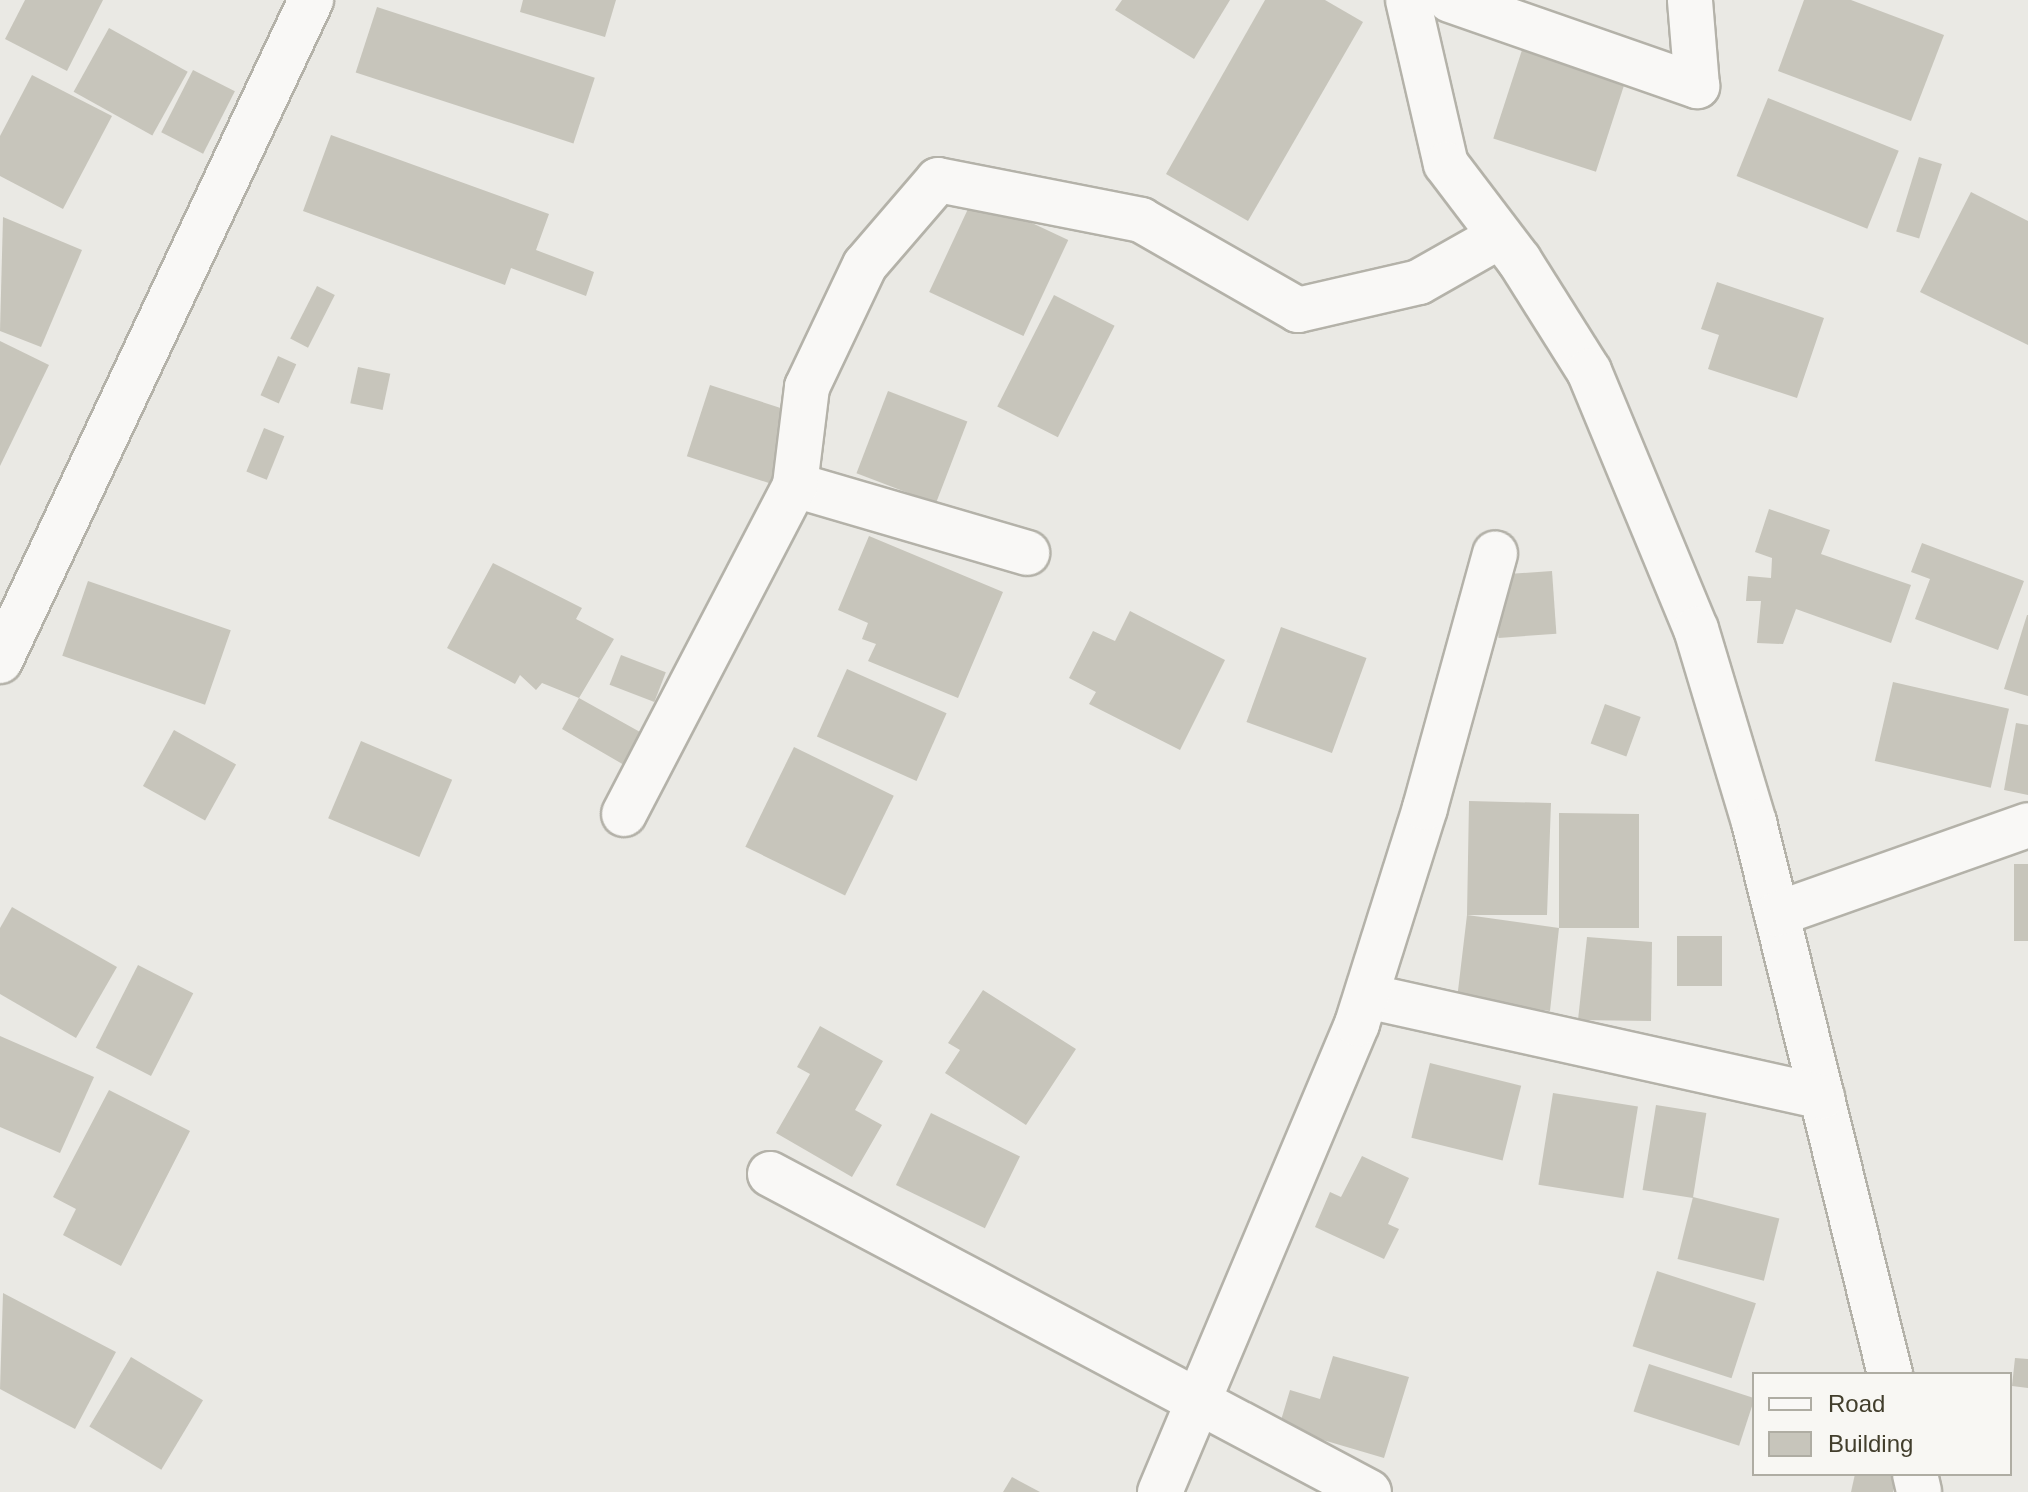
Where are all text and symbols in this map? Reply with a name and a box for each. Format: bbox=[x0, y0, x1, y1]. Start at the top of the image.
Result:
legend bbox=[1752, 1372, 2012, 1476]
text: Road bbox=[1828, 1390, 1885, 1417]
text: Building bbox=[1828, 1430, 1913, 1457]

